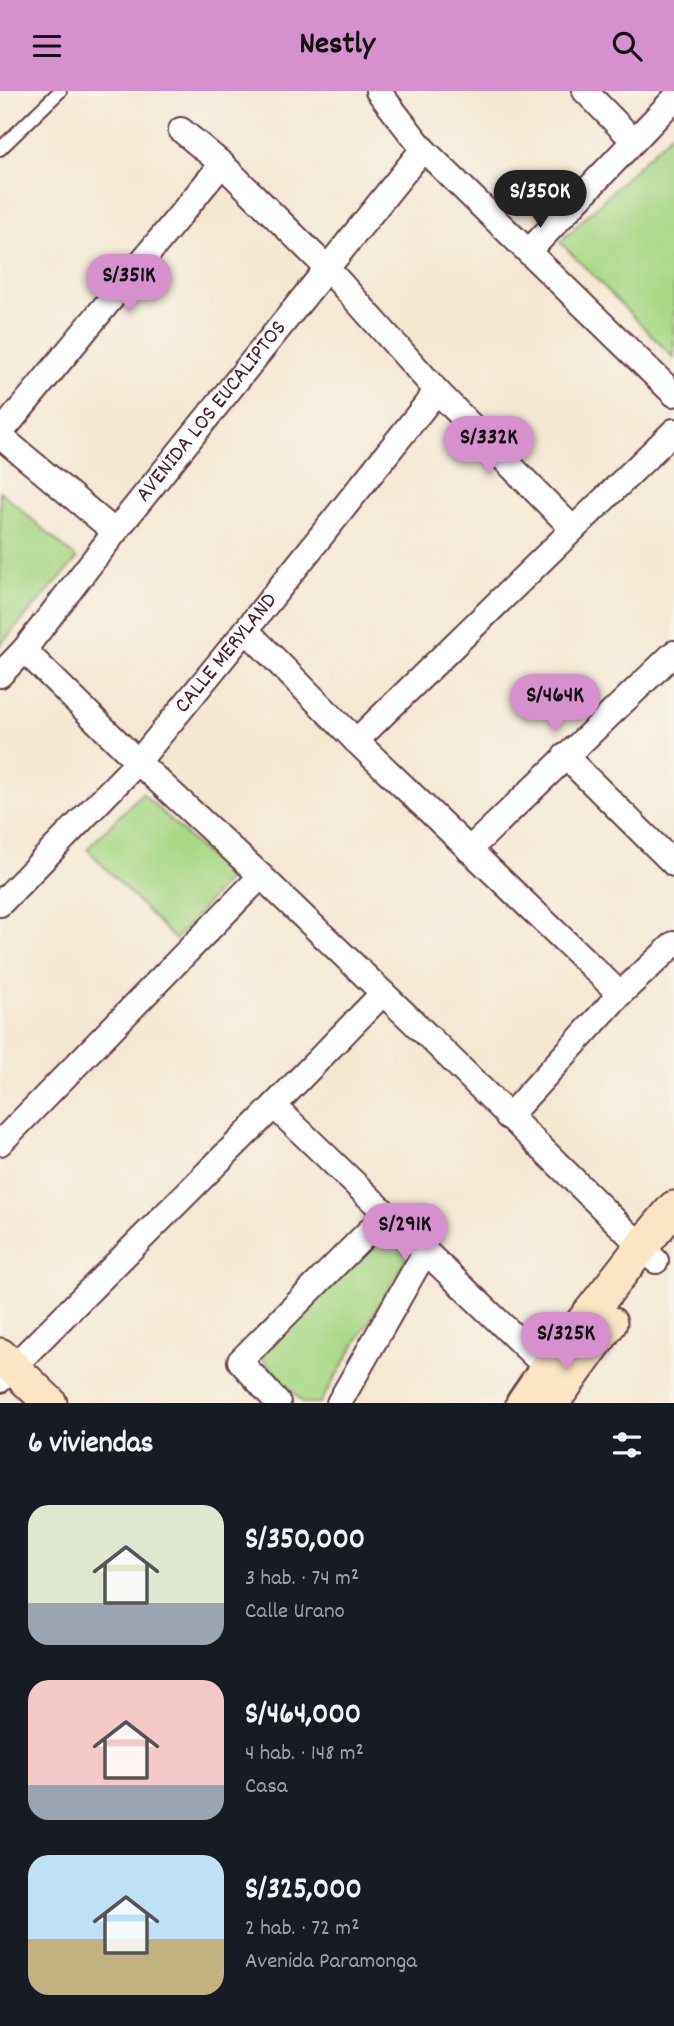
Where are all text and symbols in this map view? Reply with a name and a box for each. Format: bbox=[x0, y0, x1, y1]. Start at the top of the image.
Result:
text: Nestly bbox=[299, 23, 375, 69]
icon: menu bbox=[28, 27, 66, 65]
icon: search bbox=[608, 27, 646, 65]
pin: S/350K bbox=[483, 171, 597, 230]
text: S/350K bbox=[510, 176, 570, 209]
pin: S/351K bbox=[72, 255, 186, 314]
text: S/351K bbox=[102, 260, 156, 293]
street label: AVENIDA LOS EUCALIPTOS bbox=[128, 314, 295, 510]
pin: S/332K bbox=[432, 417, 546, 476]
text: S/332K bbox=[460, 422, 518, 455]
street label: CALLE MERYLAND bbox=[167, 586, 286, 721]
pin: S/464K bbox=[498, 675, 612, 734]
text: S/464K bbox=[526, 680, 584, 713]
pin: S/291K bbox=[348, 1203, 462, 1263]
text: S/291K bbox=[379, 1209, 431, 1242]
pin: S/325K bbox=[509, 1313, 623, 1372]
text: S/325K bbox=[537, 1318, 595, 1351]
text: 6 viviendas bbox=[28, 1424, 153, 1467]
icon: filters bbox=[608, 1426, 646, 1464]
text: S/350,000 bbox=[245, 1520, 365, 1563]
icon: home bbox=[84, 1533, 168, 1617]
text: 3 hab. · 74 m² bbox=[245, 1563, 359, 1596]
text: Calle Urano bbox=[245, 1596, 345, 1629]
text: S/464,000 bbox=[245, 1695, 361, 1738]
icon: home bbox=[84, 1708, 168, 1792]
text: 4 hab. · 148 m² bbox=[245, 1738, 364, 1771]
text: Casa bbox=[245, 1771, 288, 1804]
text: S/325,000 bbox=[245, 1870, 362, 1913]
icon: home bbox=[84, 1883, 168, 1967]
text: 2 hab. · 72 m² bbox=[245, 1913, 360, 1946]
text: Avenida Paramonga bbox=[245, 1946, 417, 1979]

